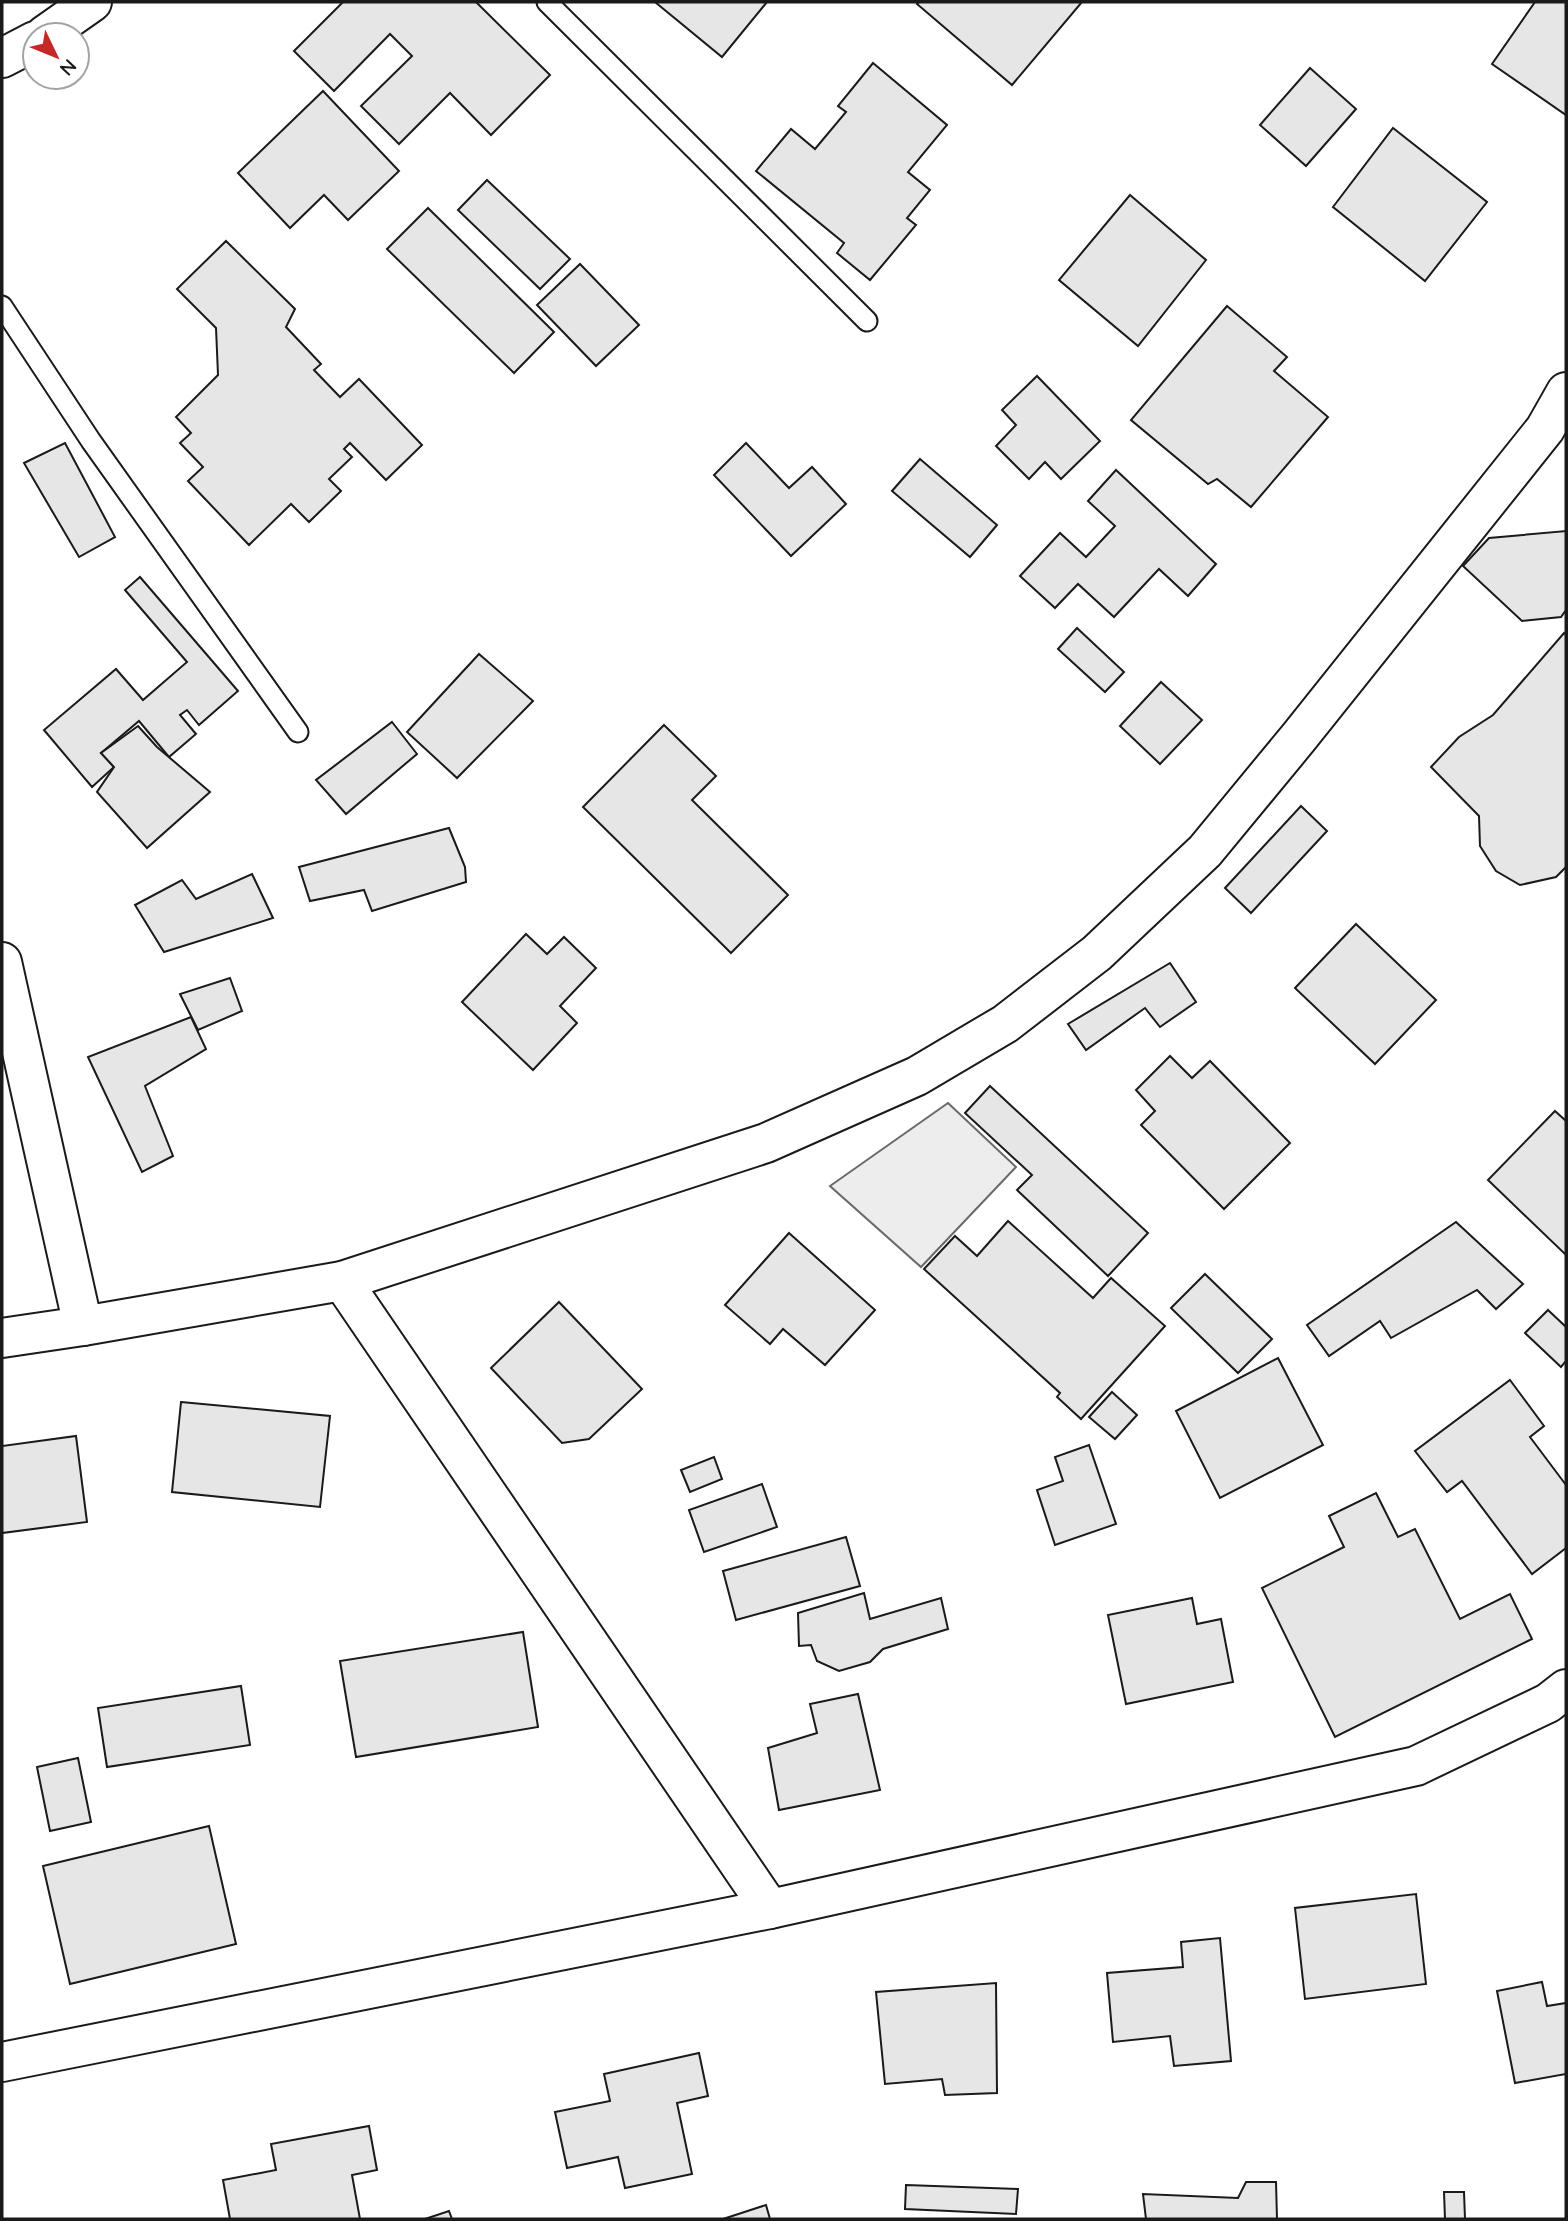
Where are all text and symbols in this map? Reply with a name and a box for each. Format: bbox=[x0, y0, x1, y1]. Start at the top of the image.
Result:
north arrow bbox=[21, 21, 91, 91]
text: N bbox=[55, 54, 82, 81]

